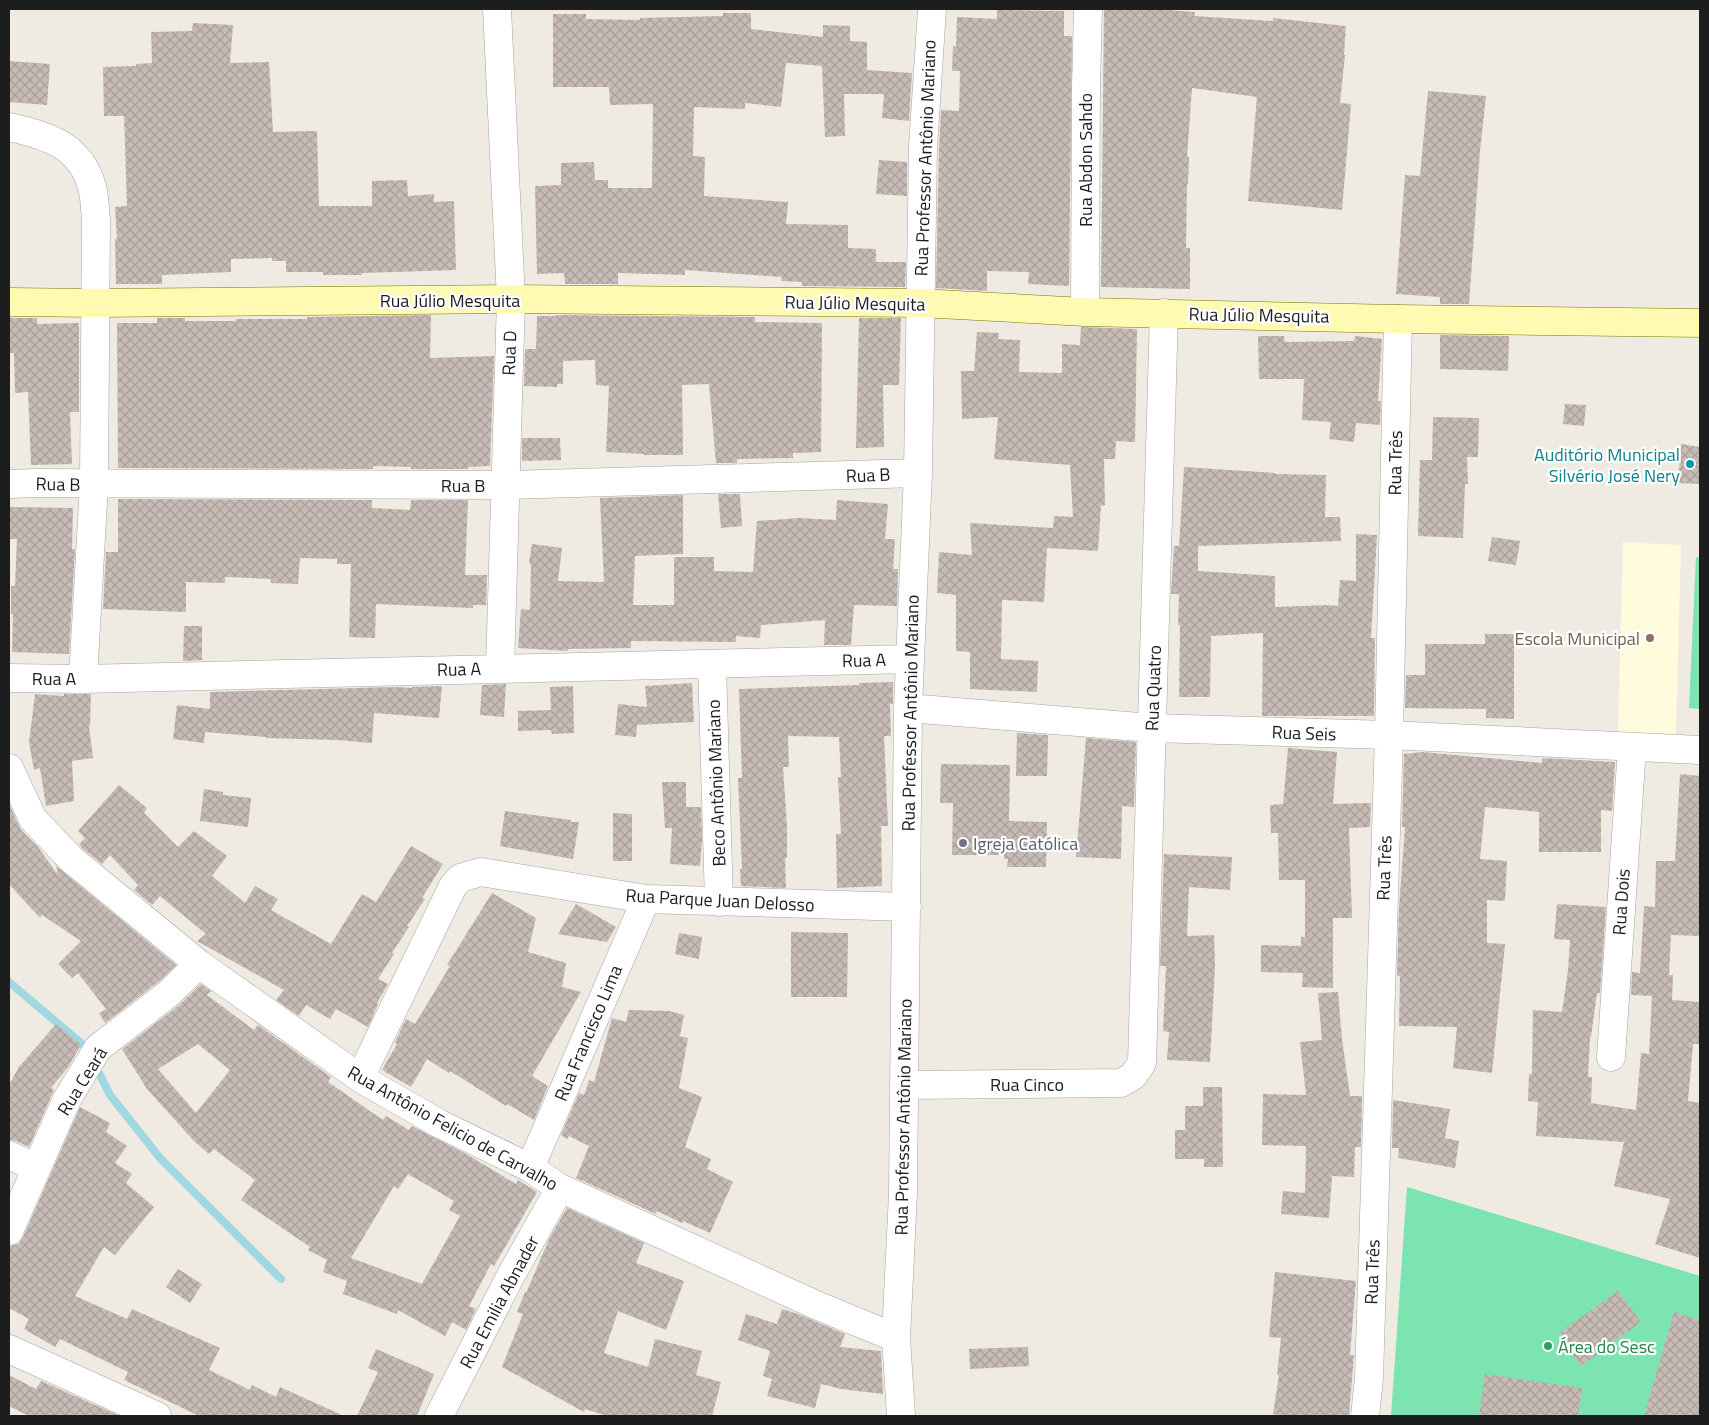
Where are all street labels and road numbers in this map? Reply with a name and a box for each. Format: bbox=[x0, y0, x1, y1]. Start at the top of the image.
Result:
street label: Rua Professor Antônio Mariano bbox=[907, 39, 943, 277]
street label: Rua Abdon Sahdo bbox=[1072, 93, 1099, 227]
street label: Rua Júlio Mesquita bbox=[380, 287, 520, 314]
street label: Rua Júlio Mesquita bbox=[784, 288, 926, 318]
street label: Rua Júlio Mesquita bbox=[1188, 300, 1330, 330]
street label: Rua D bbox=[495, 330, 523, 376]
street label: Rua Três bbox=[1381, 430, 1409, 496]
street label: Rua B bbox=[845, 461, 891, 489]
street label: Rua B bbox=[35, 470, 81, 498]
street label: Rua B bbox=[441, 472, 485, 499]
street label: Rua Professor Antônio Mariano bbox=[894, 594, 926, 832]
street label: Rua Quatro bbox=[1138, 645, 1168, 731]
street label: Rua A bbox=[842, 646, 887, 674]
street label: Rua A bbox=[437, 655, 482, 683]
street label: Rua A bbox=[32, 665, 76, 692]
street label: Beco Antônio Mariano bbox=[700, 699, 732, 867]
street label: Rua Seis bbox=[1271, 718, 1337, 748]
street label: Rua Três bbox=[1369, 835, 1399, 901]
street label: Rua Dois bbox=[1605, 868, 1637, 936]
street label: Rua Parque Juan Delosso bbox=[625, 882, 815, 918]
street label: Rua Francisco Lima bbox=[547, 961, 629, 1105]
street label: Rua Professor Antônio Mariano bbox=[887, 998, 919, 1236]
street label: Rua Ceará bbox=[50, 1041, 114, 1121]
street label: Rua Antônio Felicio de Carvalho bbox=[343, 1059, 563, 1197]
street label: Rua Cinco bbox=[990, 1071, 1064, 1098]
street label: Rua Emilia Abnader bbox=[453, 1231, 545, 1373]
street label: Rua Três bbox=[1357, 1239, 1387, 1305]

